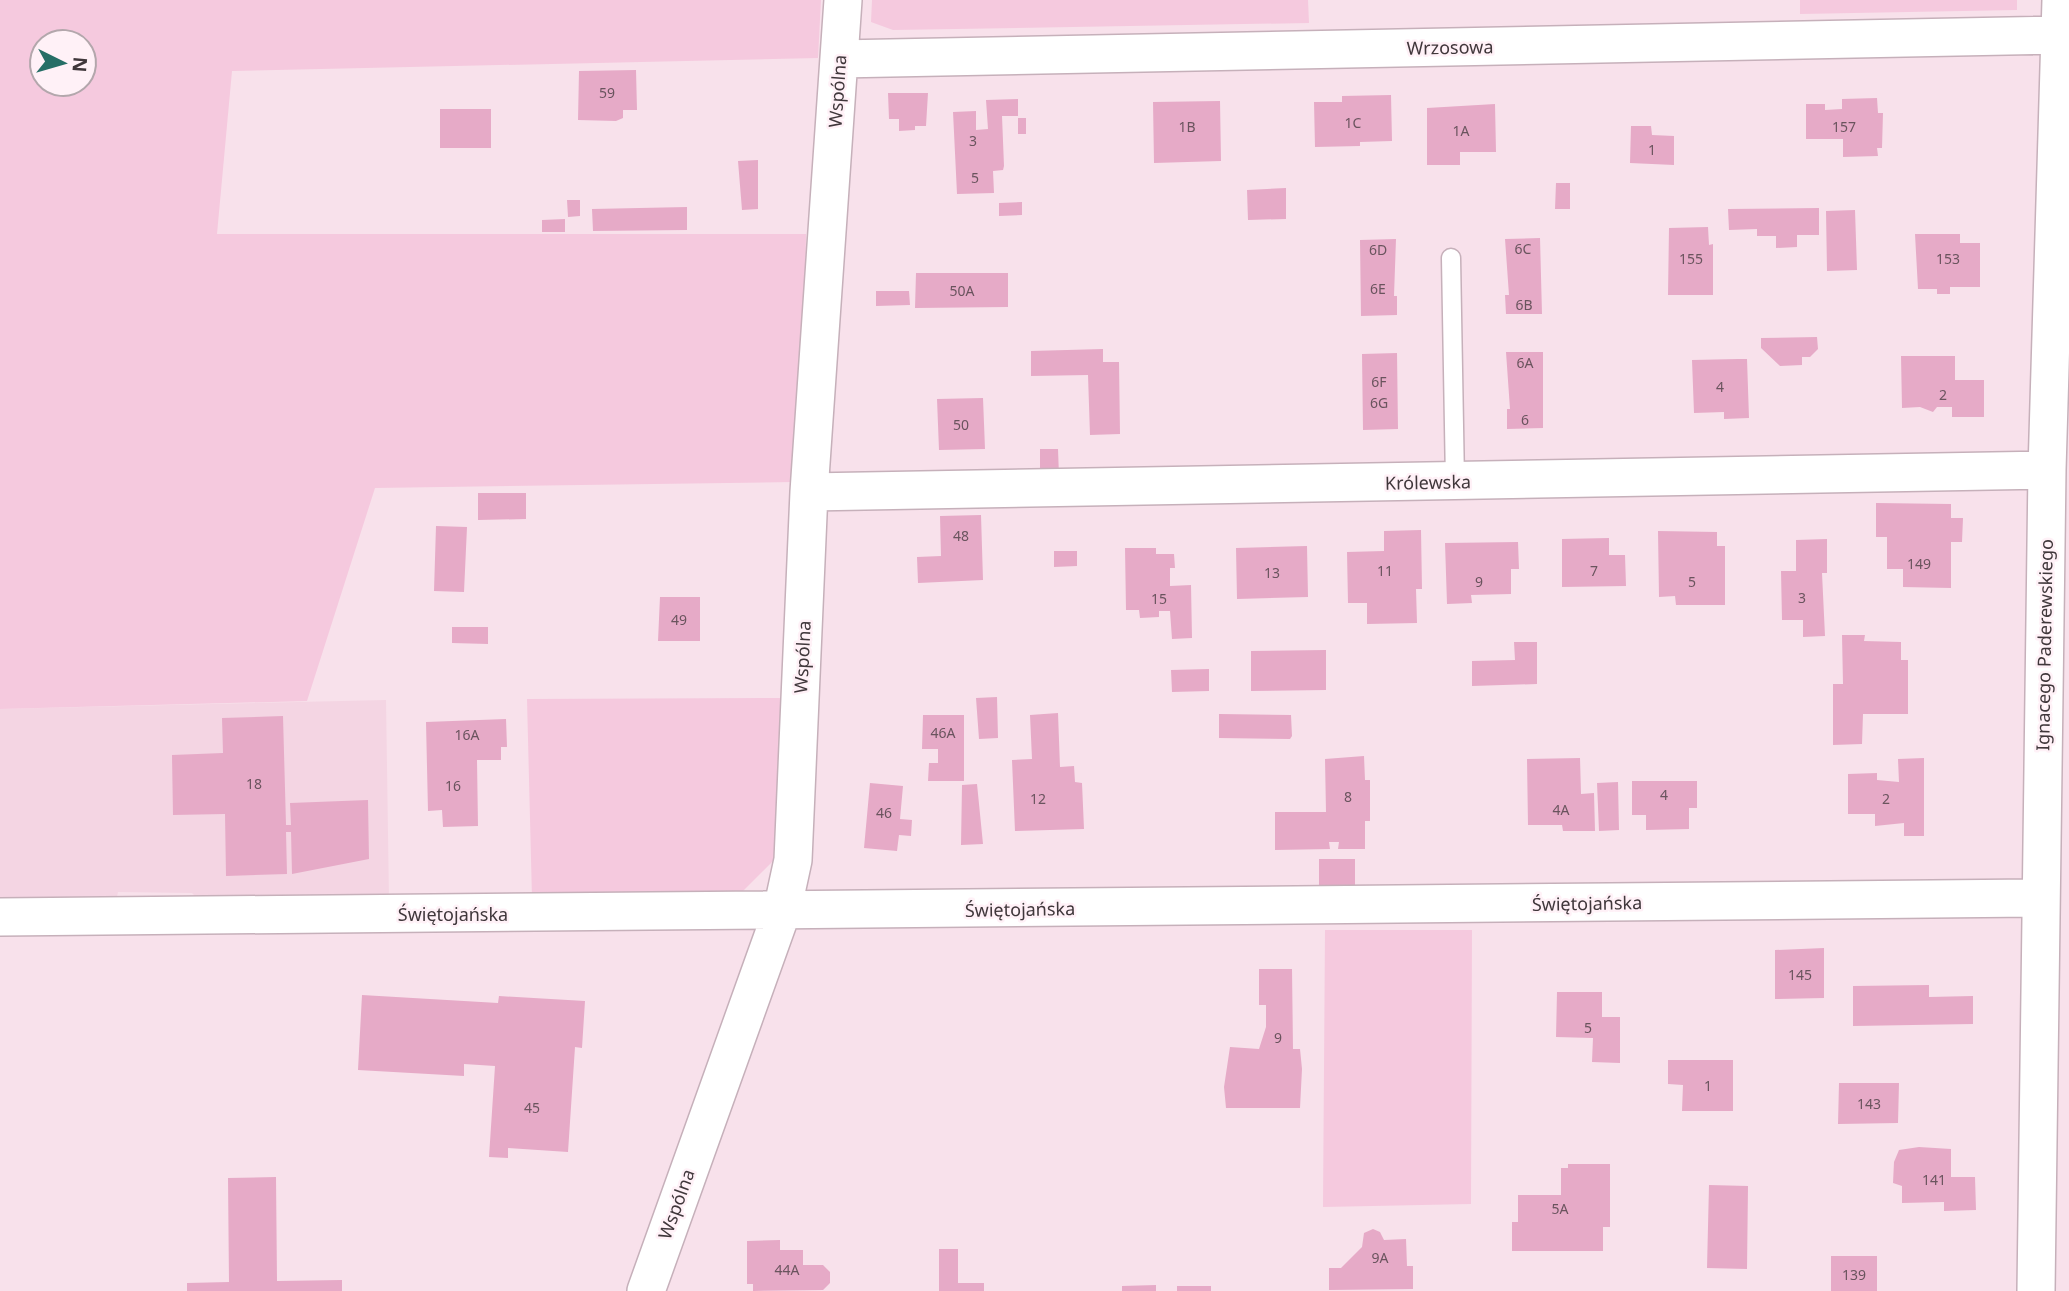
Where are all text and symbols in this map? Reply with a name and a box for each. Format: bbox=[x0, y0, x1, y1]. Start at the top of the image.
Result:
north arrow bbox=[28, 28, 98, 98]
street label: Wrzosowa bbox=[1406, 34, 1494, 60]
street label: Wspólna bbox=[822, 54, 852, 128]
text: N bbox=[66, 56, 94, 73]
house number: 59 bbox=[599, 83, 615, 102]
house number: 1C bbox=[1345, 113, 1362, 132]
house number: 1B bbox=[1178, 117, 1196, 136]
house number: 157 bbox=[1832, 117, 1856, 136]
house number: 1A bbox=[1453, 121, 1470, 140]
house number: 3 bbox=[969, 131, 977, 150]
house number: 1 bbox=[1648, 140, 1656, 159]
house number: 5 bbox=[971, 168, 979, 187]
house number: 6C bbox=[1515, 239, 1532, 258]
house number: 6D bbox=[1369, 240, 1387, 259]
house number: 155 bbox=[1679, 249, 1703, 268]
house number: 153 bbox=[1936, 249, 1960, 268]
house number: 6E bbox=[1370, 279, 1386, 298]
house number: 50A bbox=[950, 281, 975, 300]
house number: 6B bbox=[1515, 295, 1533, 314]
house number: 6A bbox=[1517, 353, 1534, 372]
house number: 6F bbox=[1371, 372, 1387, 391]
house number: 4 bbox=[1716, 377, 1724, 396]
house number: 2 bbox=[1939, 385, 1947, 404]
house number: 6G bbox=[1370, 393, 1388, 412]
house number: 6 bbox=[1521, 410, 1529, 429]
house number: 50 bbox=[953, 415, 969, 434]
street label: Królewska bbox=[1385, 469, 1471, 495]
house number: 48 bbox=[953, 526, 969, 545]
street label: Ignacego Paderewskiego bbox=[2030, 539, 2058, 751]
house number: 149 bbox=[1907, 554, 1931, 573]
house number: 11 bbox=[1377, 561, 1393, 580]
house number: 7 bbox=[1590, 561, 1598, 580]
house number: 13 bbox=[1264, 563, 1280, 582]
house number: 9 bbox=[1475, 572, 1483, 591]
house number: 5 bbox=[1688, 572, 1696, 591]
house number: 3 bbox=[1798, 588, 1806, 607]
house number: 15 bbox=[1151, 589, 1167, 608]
house number: 49 bbox=[671, 610, 687, 629]
street label: Wspólna bbox=[788, 620, 816, 694]
house number: 46A bbox=[931, 723, 956, 742]
house number: 16A bbox=[455, 725, 480, 744]
house number: 18 bbox=[246, 774, 262, 793]
house number: 16 bbox=[445, 776, 461, 795]
house number: 4 bbox=[1660, 785, 1668, 804]
house number: 8 bbox=[1344, 787, 1352, 806]
house number: 12 bbox=[1030, 789, 1046, 808]
house number: 2 bbox=[1882, 789, 1890, 808]
house number: 4A bbox=[1553, 800, 1570, 819]
house number: 46 bbox=[876, 803, 892, 822]
street label: Świętojańska bbox=[1532, 890, 1642, 916]
street label: Świętojańska bbox=[965, 896, 1075, 922]
street label: Świętojańska bbox=[398, 902, 508, 926]
house number: 145 bbox=[1788, 965, 1812, 984]
house number: 5 bbox=[1584, 1018, 1592, 1037]
house number: 9 bbox=[1274, 1028, 1282, 1047]
house number: 1 bbox=[1704, 1076, 1712, 1095]
house number: 143 bbox=[1857, 1094, 1881, 1113]
house number: 45 bbox=[524, 1098, 540, 1117]
street label: Wspólna bbox=[652, 1166, 700, 1242]
house number: 141 bbox=[1922, 1170, 1946, 1189]
house number: 5A bbox=[1552, 1199, 1569, 1218]
house number: 9A bbox=[1372, 1248, 1389, 1267]
house number: 44A bbox=[775, 1260, 800, 1279]
house number: 139 bbox=[1842, 1265, 1866, 1284]

